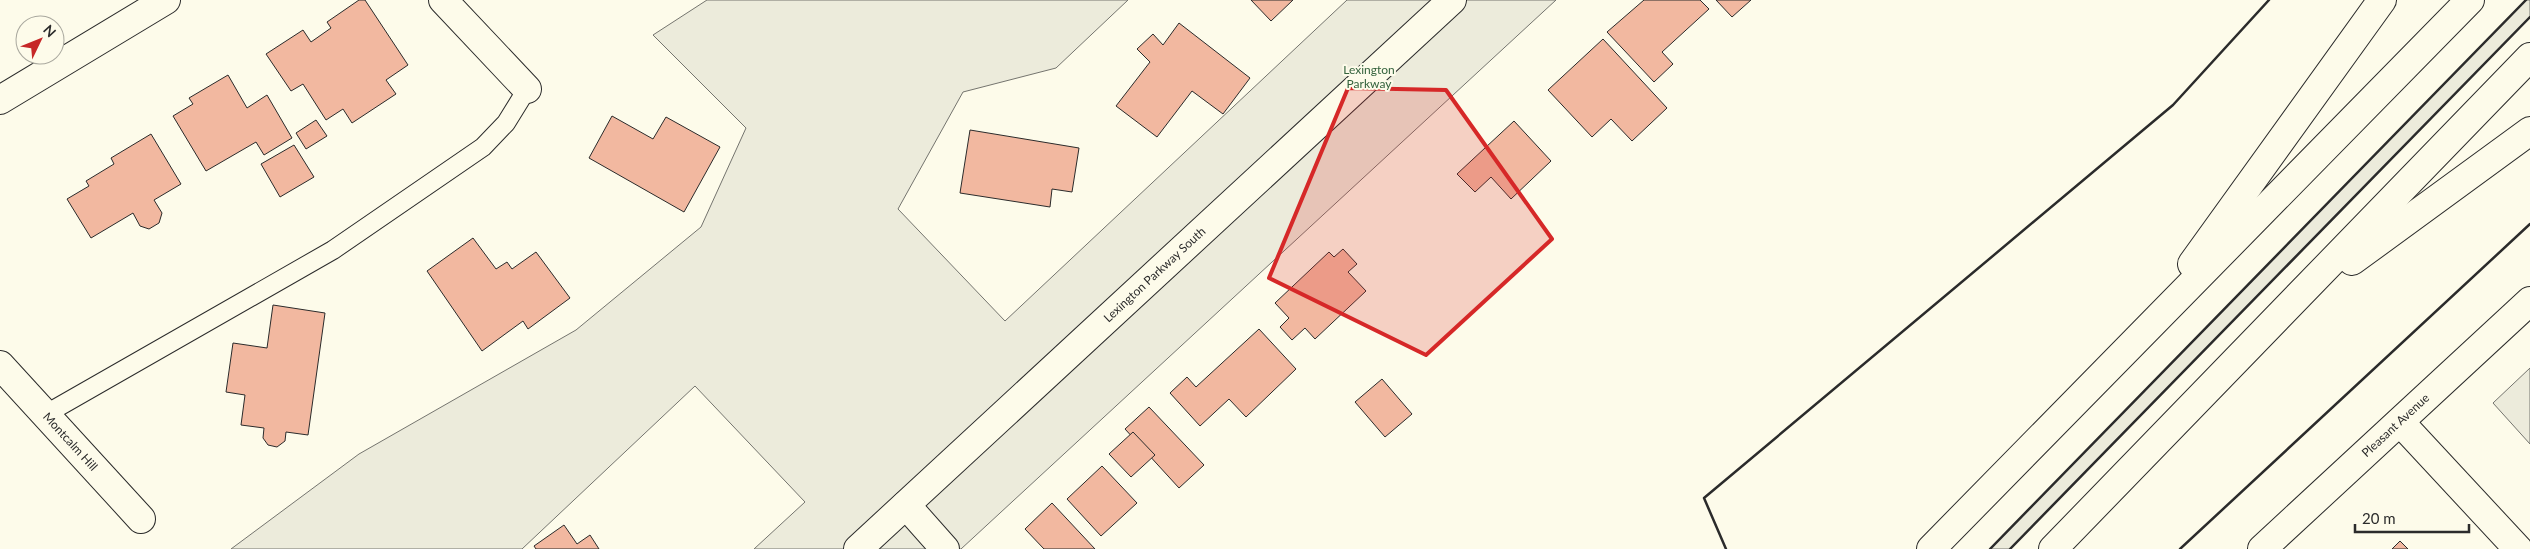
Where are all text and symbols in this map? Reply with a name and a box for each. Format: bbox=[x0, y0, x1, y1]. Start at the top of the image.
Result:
north arrow bbox=[15, 15, 65, 65]
text: N bbox=[40, 21, 60, 41]
park label: Lexington Parkway bbox=[1343, 62, 1395, 91]
street label: Lexington Parkway South bbox=[1100, 224, 1208, 325]
street label: Pleasant Avenue bbox=[2358, 390, 2432, 460]
street label: Montcalm Hill bbox=[40, 409, 101, 474]
scale bar bbox=[2355, 502, 2469, 534]
text: 20 m bbox=[2362, 509, 2396, 527]

